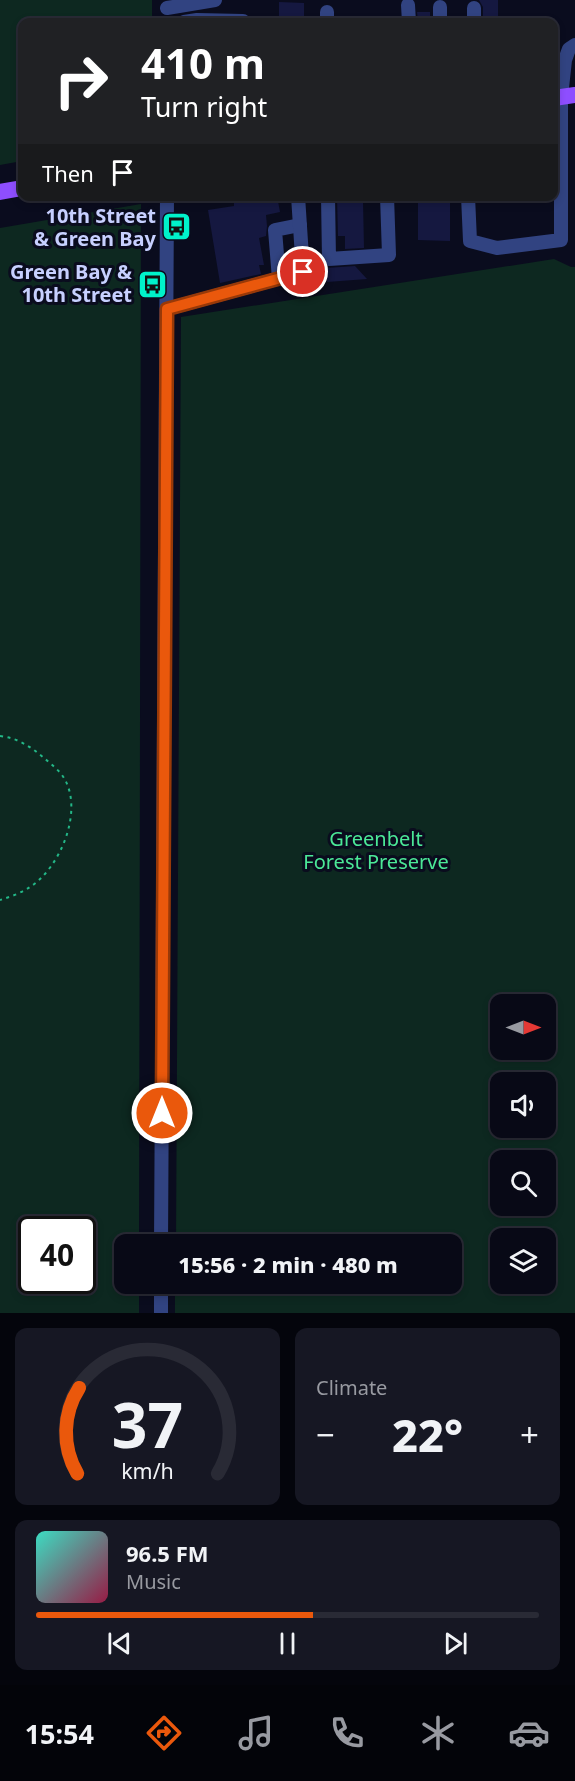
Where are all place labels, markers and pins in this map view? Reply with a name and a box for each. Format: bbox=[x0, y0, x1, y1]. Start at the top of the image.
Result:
place label: 10th Street & Green Bay bbox=[34, 202, 157, 252]
bus stop icon: 10th Street & Green Bay bbox=[161, 211, 193, 243]
pin bbox=[277, 246, 328, 297]
place label: Green Bay & 10th Street bbox=[10, 258, 132, 308]
bus stop icon: Green Bay & 10th Street bbox=[137, 268, 169, 300]

